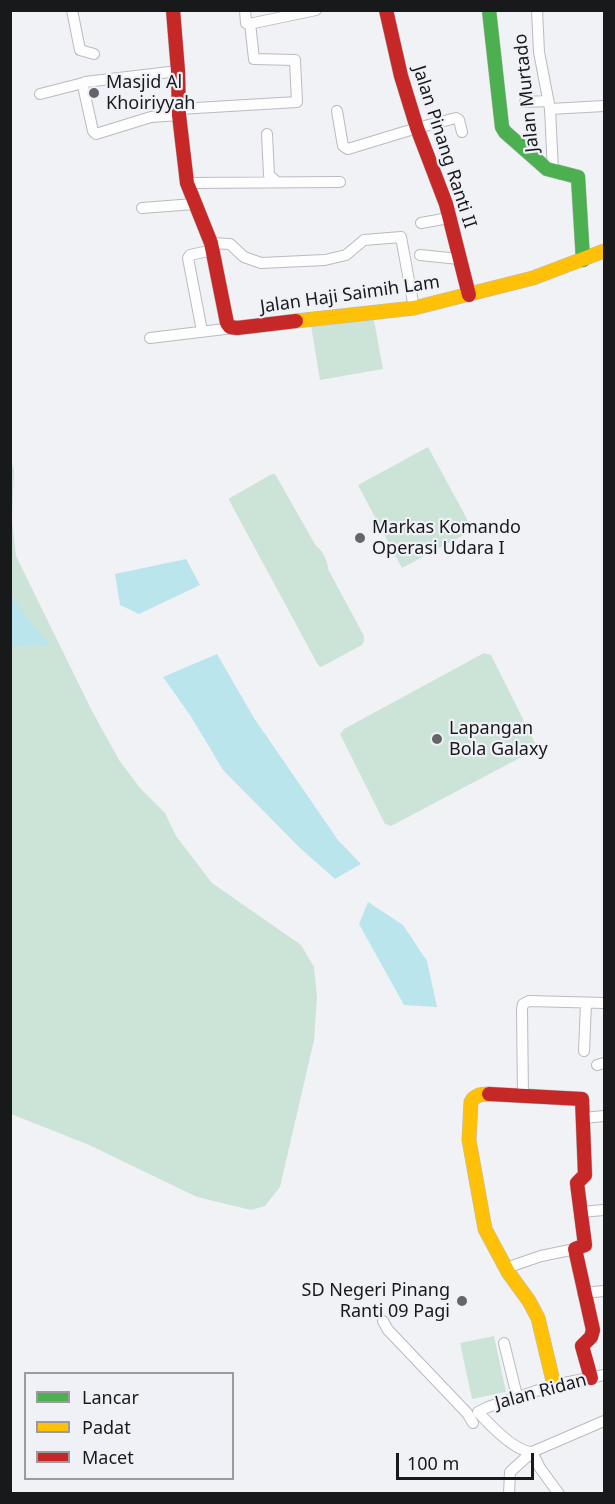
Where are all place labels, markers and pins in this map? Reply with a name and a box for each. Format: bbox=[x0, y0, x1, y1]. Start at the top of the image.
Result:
place label: Masjid Al Khoiriyyah bbox=[106, 72, 195, 115]
marker: Masjid Al Khoiriyyah bbox=[87, 86, 101, 100]
place label: Markas Komando Operasi Udara I bbox=[372, 517, 521, 560]
marker: Markas Komando Operasi Udara I bbox=[353, 531, 367, 545]
place label: Lapangan Bola Galaxy bbox=[449, 718, 548, 760]
marker: Lapangan Bola Galaxy bbox=[430, 732, 444, 746]
place label: SD Negeri Pinang Ranti 09 Pagi bbox=[302, 1280, 450, 1322]
marker: SD Negeri Pinang Ranti 09 Pagi bbox=[455, 1294, 469, 1308]

